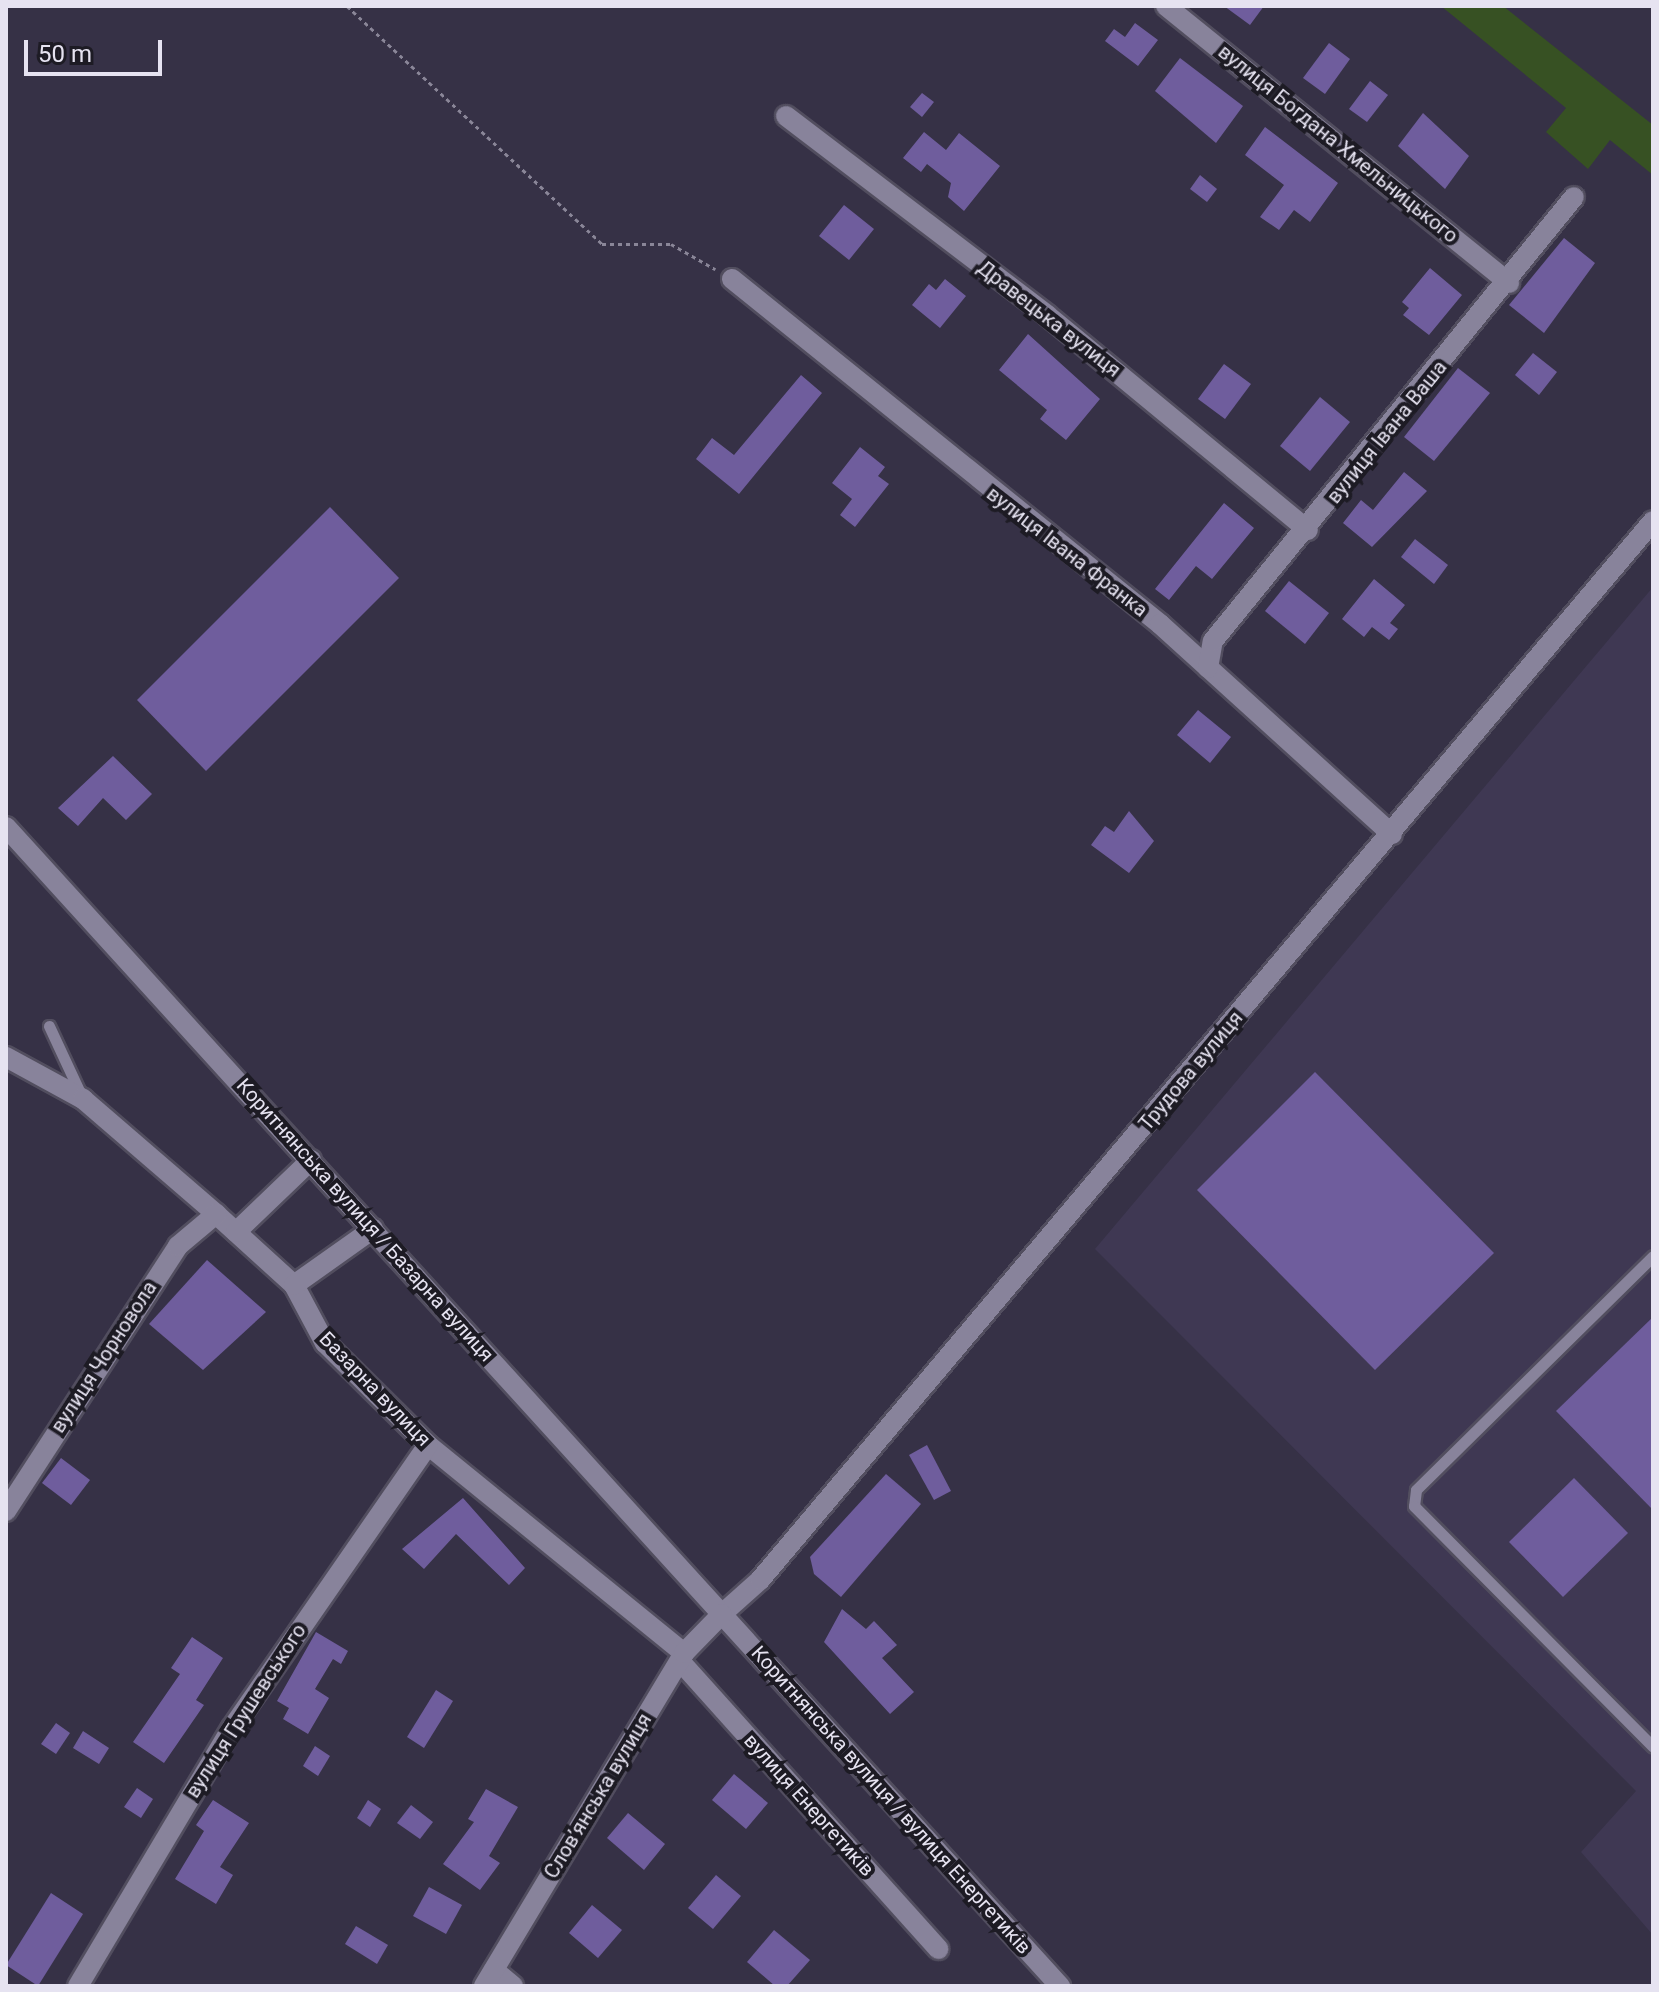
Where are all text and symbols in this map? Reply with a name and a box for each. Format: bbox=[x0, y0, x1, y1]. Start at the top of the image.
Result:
scale bar bbox=[28, 24, 166, 74]
text: 50 m bbox=[38, 40, 92, 68]
street label: вулиця Богдана Хмельницького bbox=[1213, 40, 1463, 248]
street label: Дравецька вулиця bbox=[973, 256, 1125, 382]
street label: вулиця Івана Ваша bbox=[1322, 356, 1452, 508]
street label: вулиця Івана Франка bbox=[982, 482, 1152, 622]
street label: Трудова вулиця bbox=[1134, 1007, 1248, 1135]
street label: Коритнянська вулиця / Базарна вулиця bbox=[231, 1074, 499, 1366]
street label: вулиця Чорновола bbox=[46, 1277, 162, 1437]
street label: Базарна вулиця bbox=[314, 1327, 436, 1451]
street label: вулиця Грушевського bbox=[181, 1620, 311, 1802]
street label: Коритнянська вулиця / вулиця Енергетиків bbox=[746, 1641, 1036, 1959]
street label: Словʼянська вулиця bbox=[539, 1709, 657, 1883]
street label: вулиця Енергетиків bbox=[739, 1729, 879, 1881]

